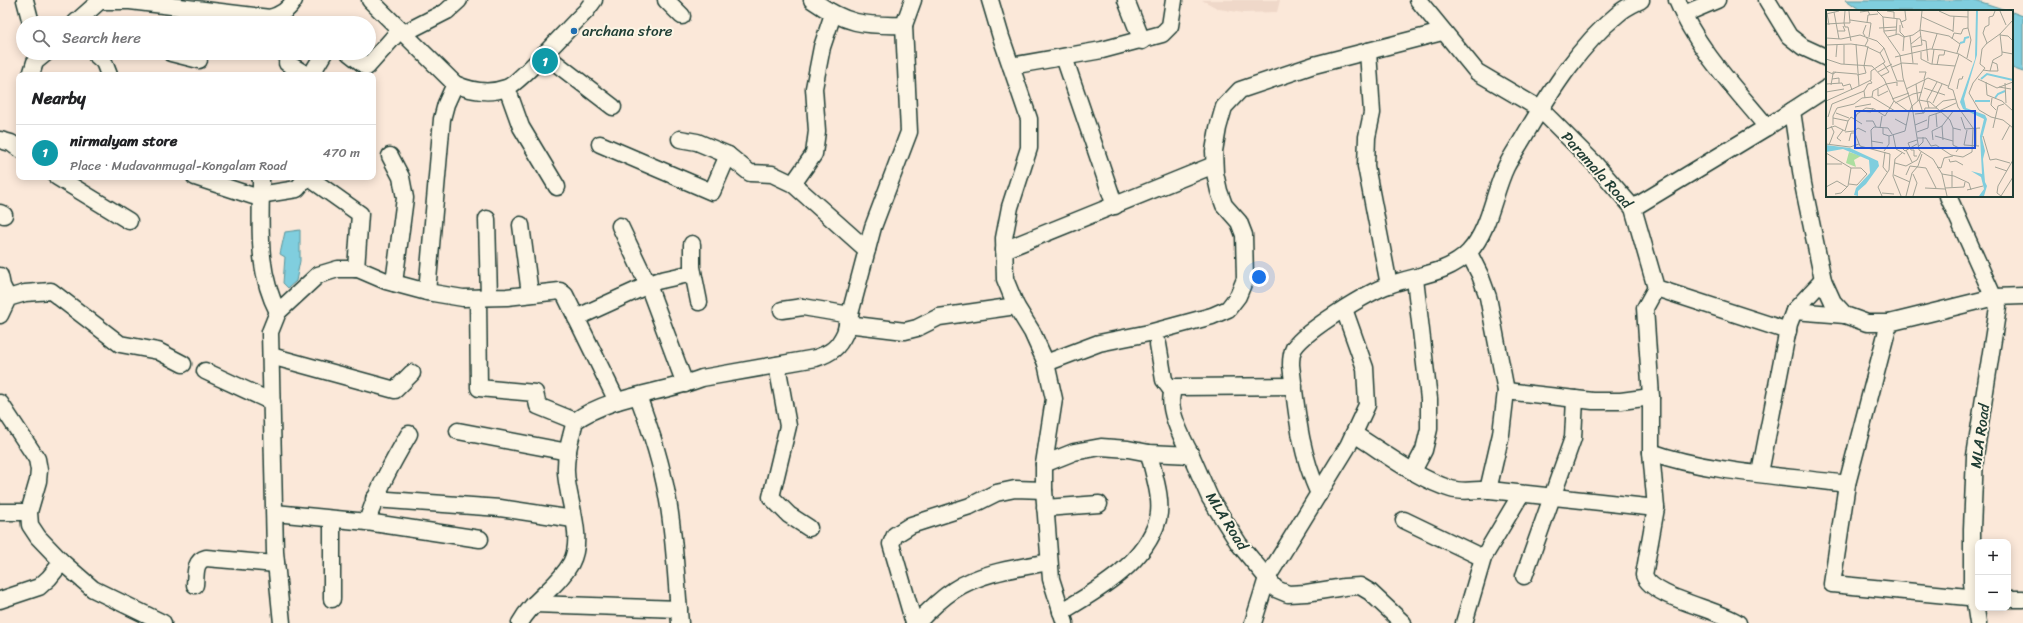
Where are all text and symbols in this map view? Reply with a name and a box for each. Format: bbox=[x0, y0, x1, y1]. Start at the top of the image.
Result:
inset map bbox=[1826, 10, 2013, 197]
search box bbox=[16, 16, 376, 60]
place label: archana store bbox=[582, 18, 673, 44]
text: Search here bbox=[62, 25, 141, 51]
marker: archana store bbox=[569, 26, 579, 36]
icon: search bbox=[30, 27, 52, 49]
pin: 1 bbox=[532, 46, 558, 76]
text: Nearby bbox=[32, 83, 86, 113]
street label: Paramala Road bbox=[1555, 125, 1640, 216]
text: nirmalyam store bbox=[70, 128, 177, 154]
text: 1 bbox=[42, 141, 48, 164]
text: 470 m bbox=[323, 141, 360, 164]
text: Place · Mudavanmugal-Kongalam Road bbox=[70, 154, 287, 177]
your location bbox=[1249, 267, 1269, 287]
street label: MLA Road bbox=[1963, 401, 1998, 470]
street label: MLA Road bbox=[1199, 487, 1256, 556]
map controls bbox=[1975, 539, 2011, 611]
button: + bbox=[1975, 539, 2011, 575]
button: − bbox=[1975, 575, 2011, 611]

